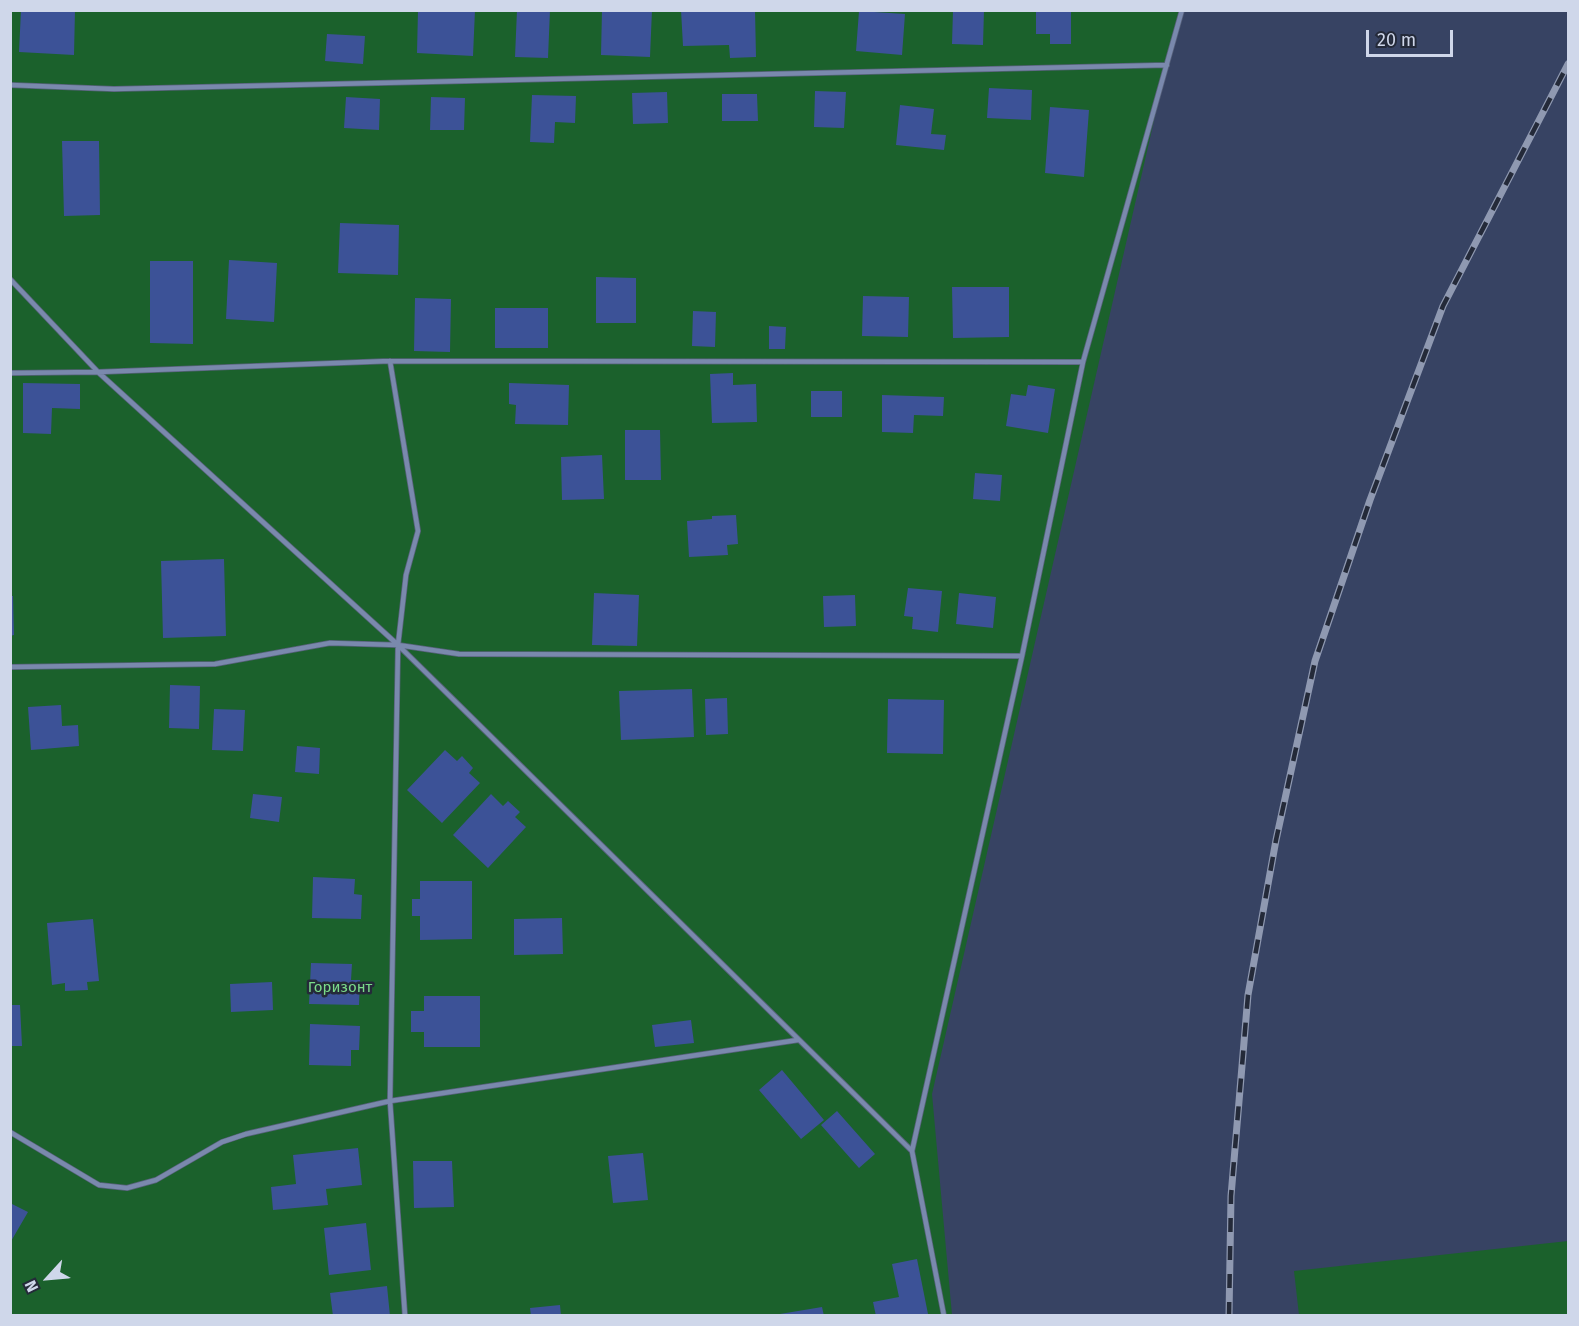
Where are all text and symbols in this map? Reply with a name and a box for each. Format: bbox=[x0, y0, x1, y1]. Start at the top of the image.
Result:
scale bar bbox=[1369, 18, 1456, 56]
text: 20 m bbox=[1377, 29, 1416, 51]
park label: Горизонт bbox=[308, 979, 372, 997]
north arrow bbox=[18, 1248, 78, 1308]
text: N bbox=[21, 1277, 42, 1295]

